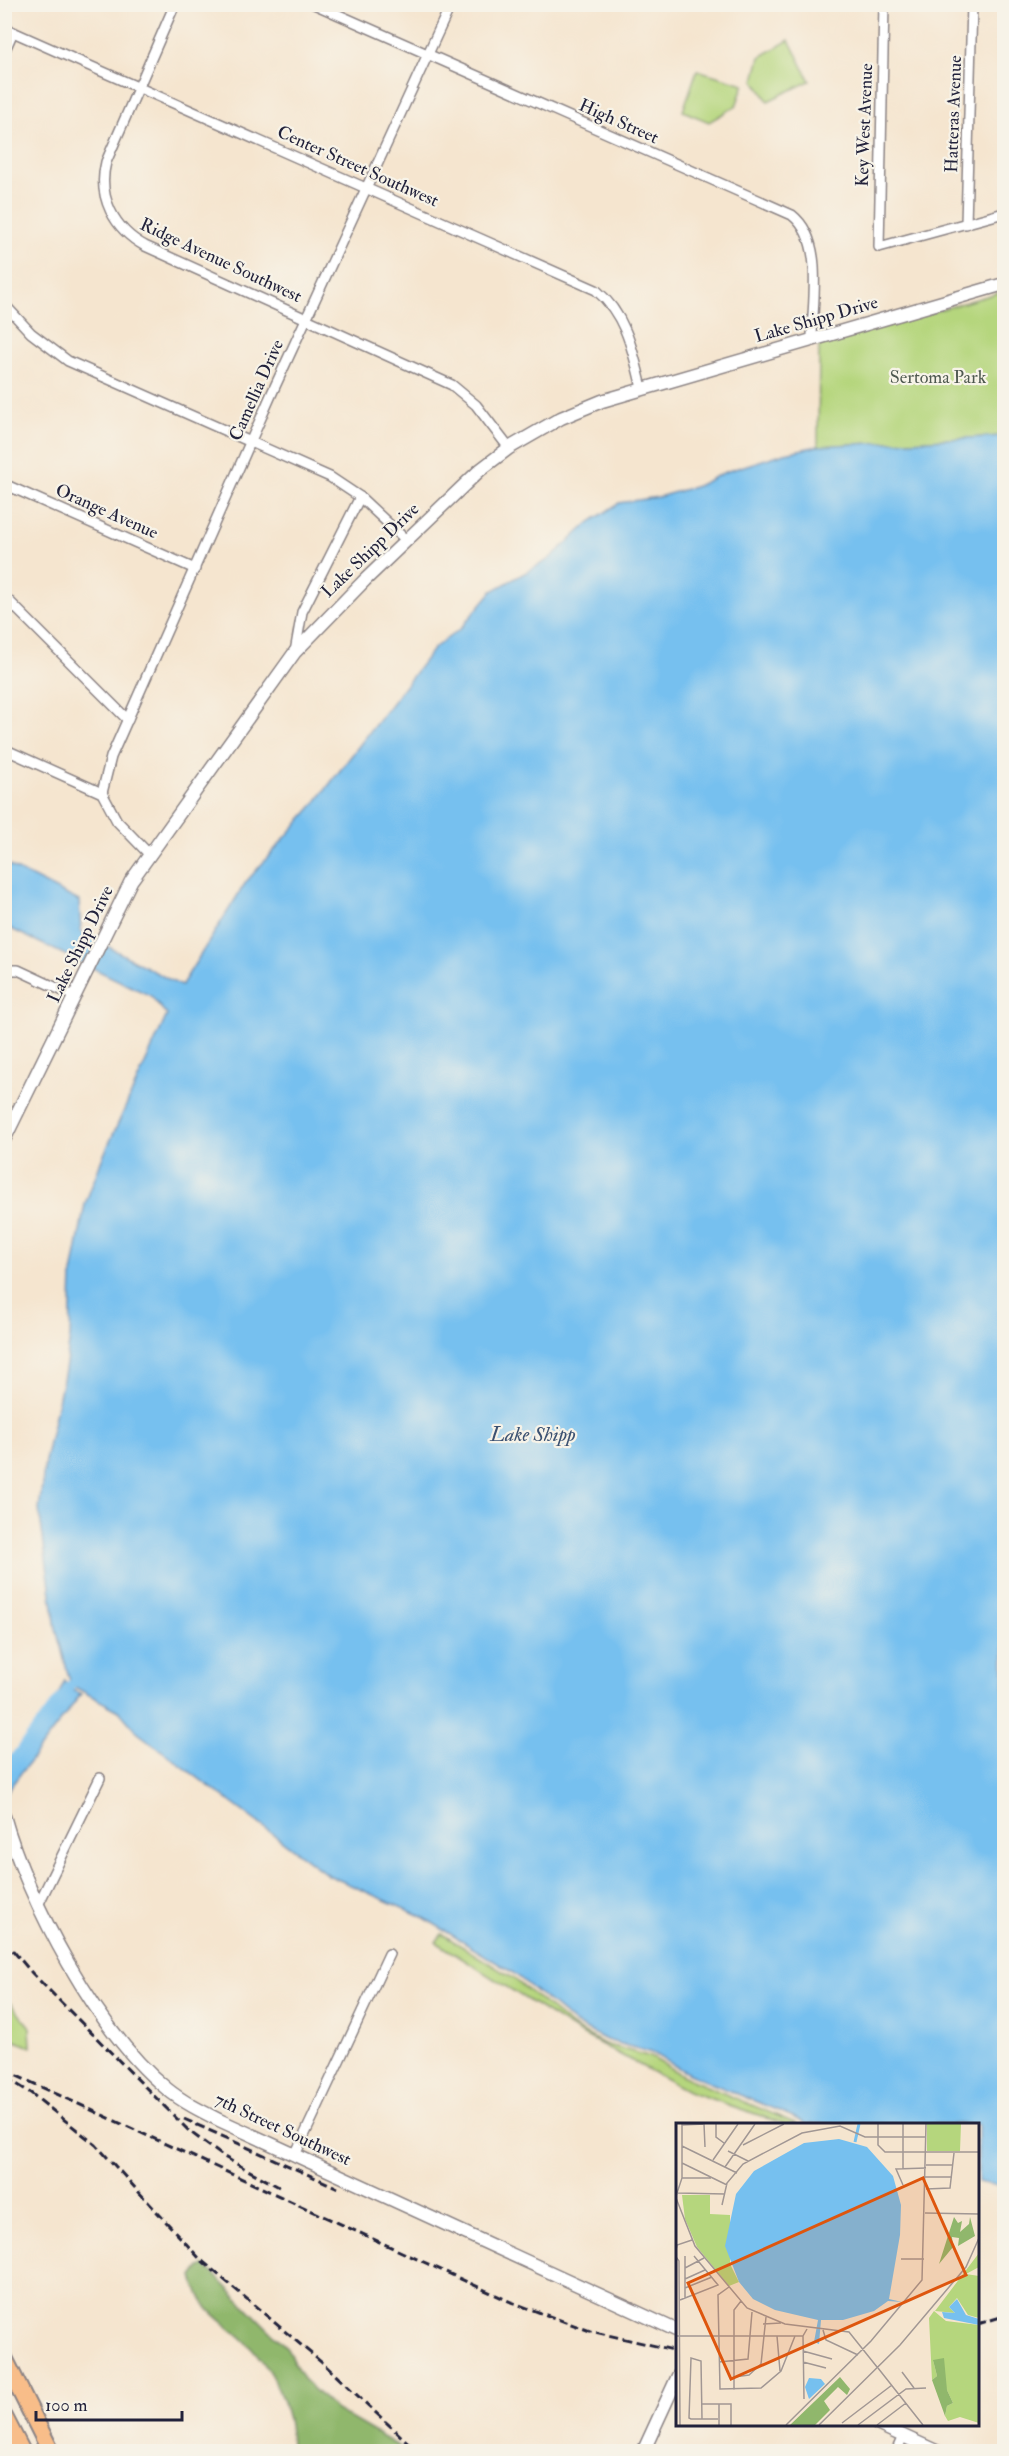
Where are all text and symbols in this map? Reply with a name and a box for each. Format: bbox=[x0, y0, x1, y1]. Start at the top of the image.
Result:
street label: Hatteras Avenue bbox=[940, 54, 967, 173]
street label: Key West Avenue bbox=[851, 62, 878, 187]
street label: High Street bbox=[575, 94, 662, 149]
street label: Center Street Southwest bbox=[273, 120, 442, 212]
street label: Ridge Avenue Southwest bbox=[136, 213, 306, 308]
street label: Lake Shipp Drive bbox=[752, 291, 881, 348]
street label: Camellia Drive bbox=[224, 336, 289, 444]
park label: Sertoma Park bbox=[890, 366, 987, 389]
street label: Orange Avenue bbox=[52, 479, 162, 545]
street label: Lake Shipp Drive bbox=[317, 497, 425, 603]
street label: Lake Shipp Drive bbox=[42, 881, 119, 1007]
water label: Lake Shipp bbox=[489, 1422, 576, 1447]
street label: 7th Street Southwest bbox=[211, 2088, 355, 2171]
inset map bbox=[676, 2123, 979, 2426]
scale bar bbox=[36, 2384, 182, 2422]
text: 100 m bbox=[45, 2394, 88, 2417]

